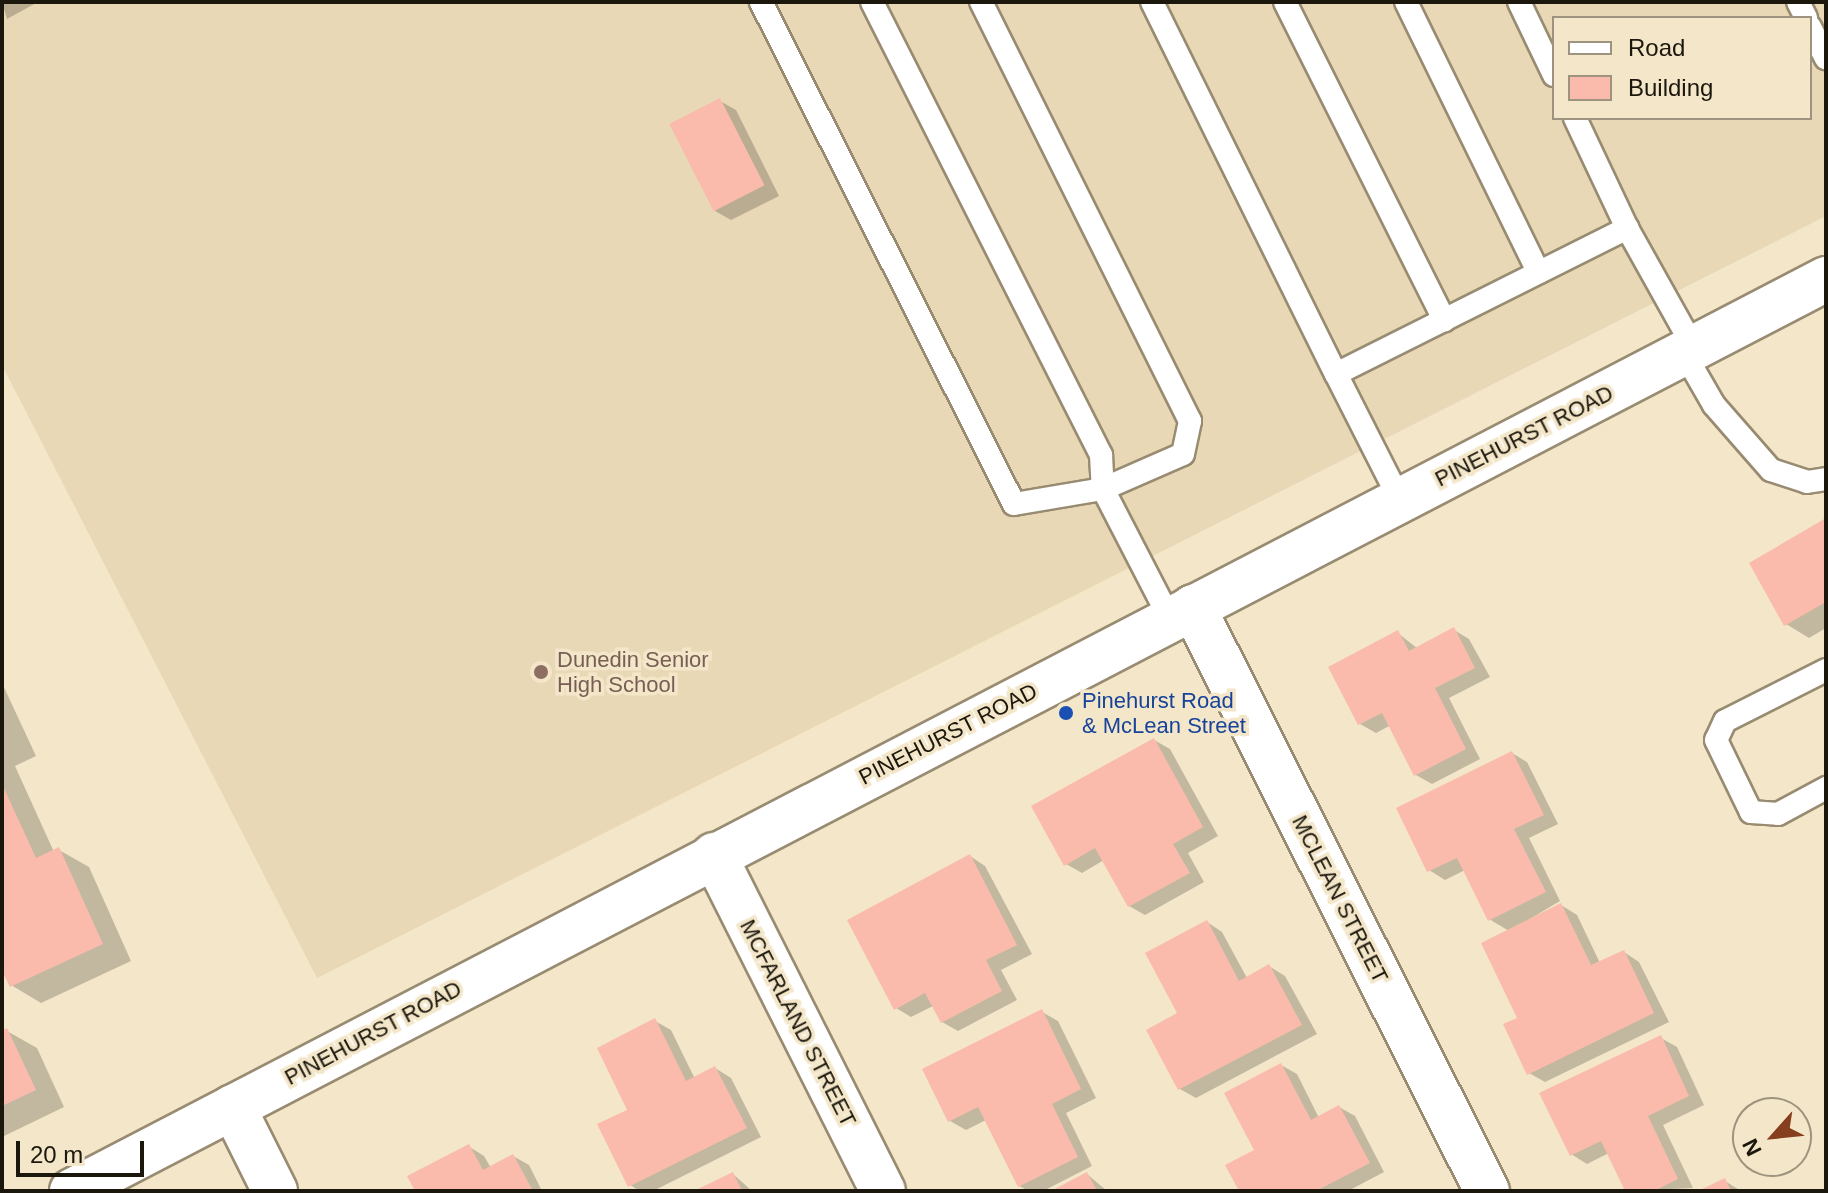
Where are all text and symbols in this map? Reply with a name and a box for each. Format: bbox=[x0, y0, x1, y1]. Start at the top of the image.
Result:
legend bbox=[1552, 16, 1812, 120]
text: Road bbox=[1628, 34, 1685, 61]
text: Building bbox=[1628, 74, 1713, 101]
street label: PINEHURST ROAD bbox=[1430, 380, 1618, 492]
place label: Dunedin Senior High School bbox=[557, 646, 709, 698]
marker: Dunedin Senior High School bbox=[532, 663, 550, 681]
street label: PINEHURST ROAD bbox=[854, 678, 1042, 790]
place label: Pinehurst Road & McLean Street bbox=[1082, 687, 1246, 738]
marker: Pinehurst Road & McLean Street bbox=[1057, 704, 1075, 722]
street label: MCLEAN STREET bbox=[1286, 811, 1394, 987]
street label: MCFARLAND STREET bbox=[734, 915, 862, 1131]
street label: PINEHURST ROAD bbox=[280, 975, 466, 1091]
north arrow bbox=[1732, 1097, 1812, 1177]
scale bar bbox=[20, 1125, 148, 1175]
text: N bbox=[1737, 1134, 1767, 1160]
text: 20 m bbox=[30, 1141, 83, 1168]

